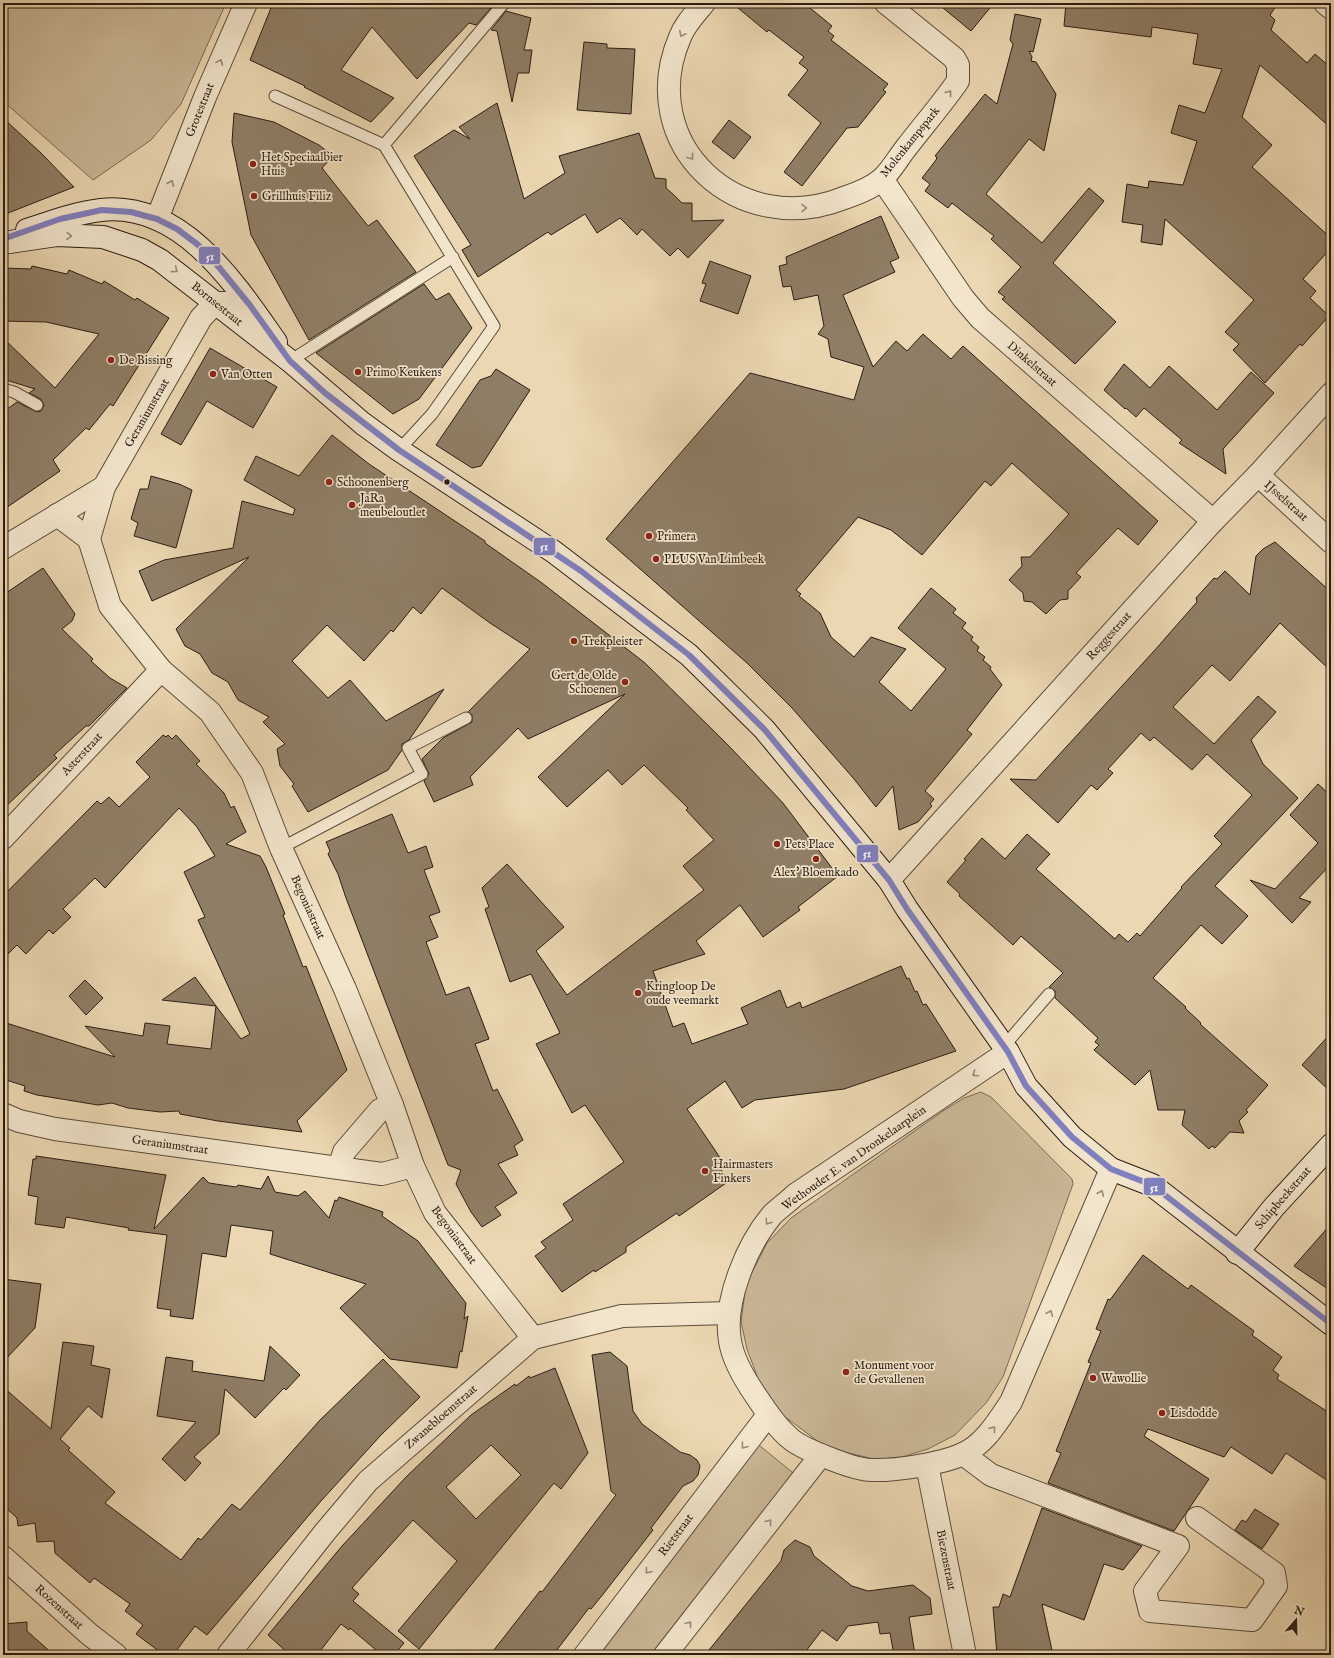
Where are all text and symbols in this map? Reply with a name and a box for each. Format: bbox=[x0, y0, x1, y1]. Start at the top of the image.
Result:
one-way arrow bbox=[679, 30, 687, 38]
one-way arrow bbox=[215, 59, 223, 67]
street label: Grotestraat bbox=[182, 81, 218, 139]
one-way arrow bbox=[944, 91, 951, 98]
street label: Molenkampspark bbox=[877, 103, 944, 181]
place label: Het Speciaalbier Huis bbox=[261, 150, 344, 179]
one-way arrow bbox=[686, 153, 693, 160]
marker: Het Speciaalbier Huis bbox=[248, 159, 258, 169]
one-way arrow bbox=[166, 179, 174, 186]
place label: Grillhuis Filiz bbox=[262, 189, 332, 204]
marker: Grillhuis Filiz bbox=[249, 191, 259, 201]
one-way arrow bbox=[801, 204, 807, 212]
one-way arrow bbox=[66, 232, 72, 240]
line badge: 51 bbox=[198, 246, 221, 265]
text: 51 bbox=[206, 250, 214, 264]
one-way arrow bbox=[170, 266, 177, 273]
street label: Bornsestraat bbox=[188, 279, 246, 329]
street label: Dinkelstraat bbox=[1004, 338, 1060, 390]
place label: De Bissing bbox=[119, 353, 173, 368]
marker: De Bissing bbox=[106, 355, 116, 365]
place label: Primo Keukens bbox=[366, 365, 442, 380]
place label: Van Otten bbox=[220, 367, 273, 382]
marker: Primo Keukens bbox=[353, 367, 363, 377]
marker: Van Otten bbox=[208, 369, 218, 379]
street label: Geraniumstraat bbox=[121, 376, 173, 450]
place label: Schoonenberg bbox=[337, 475, 409, 490]
marker: Schoonenberg bbox=[324, 477, 334, 487]
unlabelled marker bbox=[442, 477, 452, 487]
street label: IJsselstraat bbox=[1260, 477, 1311, 525]
place label: JaRa meubeloutlet bbox=[358, 491, 426, 520]
marker: JaRa meubeloutlet bbox=[347, 500, 357, 510]
place label: Primera bbox=[657, 529, 697, 544]
marker: Primera bbox=[644, 531, 654, 541]
line badge: 51 bbox=[533, 537, 556, 556]
text: 51 bbox=[540, 540, 548, 554]
place label: PLUS Van Limbeek bbox=[664, 552, 765, 567]
marker: PLUS Van Limbeek bbox=[651, 554, 661, 564]
street label: Reggestraat bbox=[1083, 609, 1135, 663]
place label: Trekpleister bbox=[582, 634, 643, 650]
marker: Trekpleister bbox=[569, 636, 579, 646]
place label: Gert de Olde Schoenen bbox=[551, 668, 618, 697]
marker: Gert de Olde Schoenen bbox=[620, 677, 630, 687]
street label: Asterstraat bbox=[58, 729, 106, 779]
place label: Pets Place bbox=[785, 837, 835, 852]
marker: Pets Place bbox=[772, 839, 782, 849]
line badge: 51 bbox=[856, 844, 879, 863]
text: 51 bbox=[863, 847, 871, 861]
marker: Alex' Bloemkado bbox=[811, 854, 821, 864]
place label: Alex' Bloemkado bbox=[772, 865, 859, 880]
street label: Begoniastraat bbox=[287, 873, 329, 941]
place label: Kringloop De oude veemarkt bbox=[646, 979, 719, 1008]
marker: Kringloop De oude veemarkt bbox=[633, 988, 643, 998]
one-way arrow bbox=[973, 1069, 980, 1076]
street label: Wethouder E. van Dronkelaarplein bbox=[779, 1102, 930, 1215]
street label: Geraniumstraat bbox=[131, 1132, 209, 1158]
place label: Hairmasters Finkers bbox=[713, 1157, 773, 1186]
street label: Schipbeekstraat bbox=[1252, 1163, 1315, 1233]
marker: Hairmasters Finkers bbox=[700, 1166, 710, 1176]
line badge: 51 bbox=[1143, 1177, 1166, 1196]
text: 51 bbox=[1150, 1181, 1158, 1195]
one-way arrow bbox=[1096, 1190, 1104, 1198]
street label: Begoniastraat bbox=[428, 1203, 480, 1267]
one-way arrow bbox=[765, 1218, 773, 1225]
one-way arrow bbox=[1045, 1309, 1053, 1316]
place label: Monument voor de Gevallenen bbox=[854, 1358, 935, 1387]
marker: Monument voor de Gevallenen bbox=[841, 1367, 851, 1377]
place label: Wawollie bbox=[1101, 1371, 1147, 1386]
marker: Wawollie bbox=[1088, 1373, 1098, 1383]
street label: Zwanebloemstraat bbox=[402, 1381, 480, 1453]
place label: Lisdodde bbox=[1170, 1406, 1218, 1421]
marker: Lisdodde bbox=[1157, 1408, 1167, 1418]
one-way arrow bbox=[988, 1426, 995, 1434]
one-way arrow bbox=[742, 1441, 749, 1448]
street label: Rietstraat bbox=[655, 1511, 697, 1559]
one-way arrow bbox=[764, 1519, 771, 1526]
street label: Biezenstraat bbox=[933, 1528, 959, 1592]
one-way arrow bbox=[646, 1567, 653, 1574]
street label: Rozenstraat bbox=[32, 1581, 86, 1633]
north arrow bbox=[1276, 1600, 1316, 1640]
text: N bbox=[1291, 1603, 1306, 1620]
one-way arrow bbox=[684, 1622, 691, 1629]

